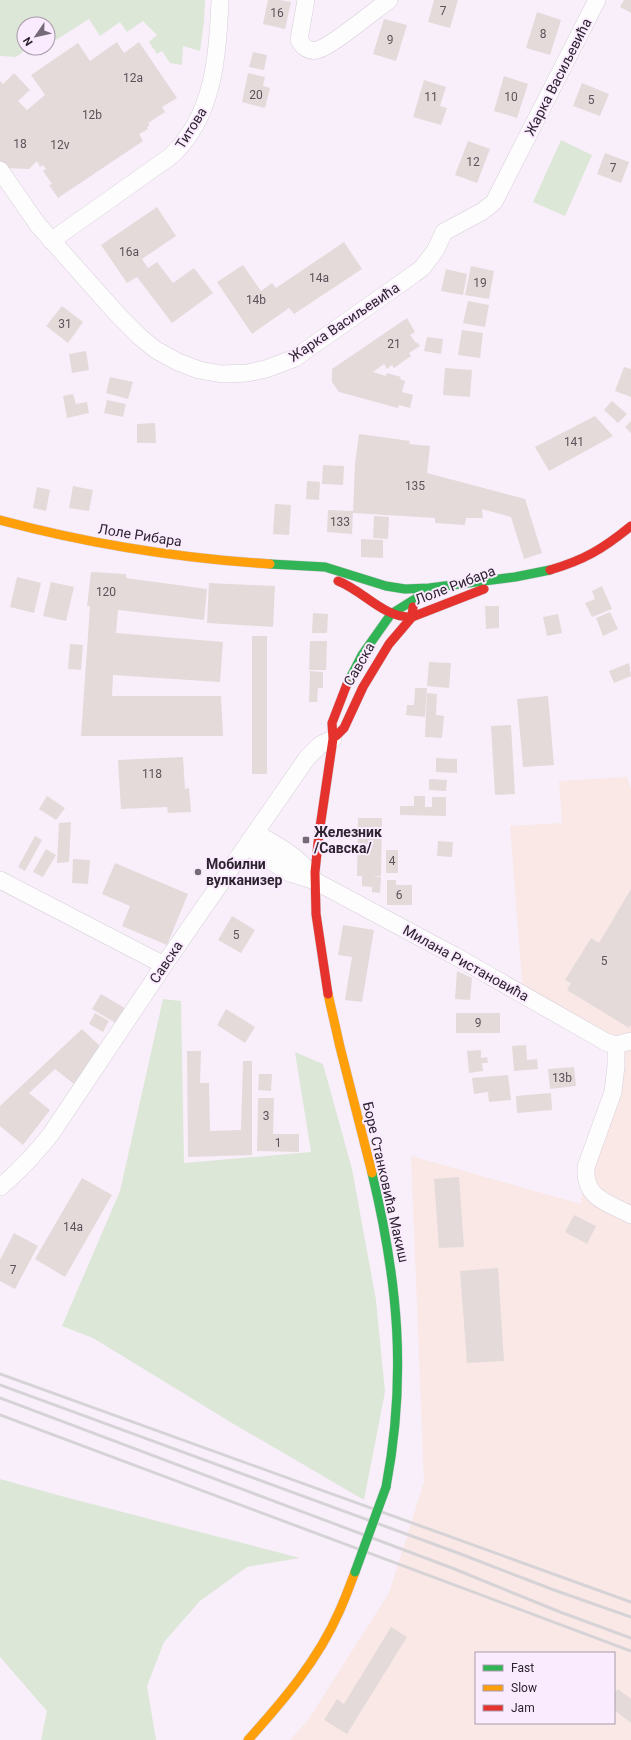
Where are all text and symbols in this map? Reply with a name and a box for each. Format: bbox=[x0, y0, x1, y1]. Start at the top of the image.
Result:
house number: 7 bbox=[440, 4, 447, 18]
house number: 16 bbox=[270, 6, 284, 20]
north arrow bbox=[16, 16, 56, 56]
street label: Жарка Васиљевића bbox=[521, 16, 595, 138]
house number: 8 bbox=[540, 27, 547, 41]
house number: 9 bbox=[387, 33, 393, 47]
text: N bbox=[20, 34, 36, 48]
house number: 12a bbox=[123, 71, 143, 85]
house number: 20 bbox=[249, 88, 263, 102]
house number: 11 bbox=[424, 90, 438, 104]
house number: 10 bbox=[504, 90, 518, 104]
house number: 5 bbox=[588, 93, 595, 107]
street label: Титова bbox=[172, 104, 210, 152]
house number: 12b bbox=[82, 108, 102, 122]
house number: 18 bbox=[13, 137, 27, 151]
house number: 12v bbox=[50, 138, 70, 152]
house number: 12 bbox=[466, 155, 480, 169]
house number: 7 bbox=[610, 161, 617, 175]
house number: 16a bbox=[119, 245, 139, 259]
house number: 14a bbox=[309, 271, 329, 285]
house number: 19 bbox=[473, 276, 487, 290]
street label: Жарка Васиљевића bbox=[286, 279, 402, 365]
house number: 14b bbox=[246, 293, 266, 307]
house number: 31 bbox=[58, 317, 72, 331]
house number: 21 bbox=[387, 337, 401, 351]
house number: 141 bbox=[564, 435, 584, 449]
house number: 135 bbox=[405, 479, 425, 493]
house number: 133 bbox=[330, 515, 350, 529]
street label: Лоле Рибара bbox=[97, 520, 183, 550]
street label: Лоле Рибара bbox=[413, 562, 497, 608]
house number: 120 bbox=[96, 585, 116, 599]
street label: Савска bbox=[340, 640, 378, 688]
house number: 118 bbox=[142, 767, 162, 781]
place label: Железник /Савска/ bbox=[313, 824, 382, 856]
marker: Железник /Савска/ bbox=[301, 835, 311, 845]
house number: 4 bbox=[389, 854, 396, 868]
place label: Мобилни вулканизер bbox=[206, 856, 283, 888]
marker: Мобилни вулканизер bbox=[193, 867, 203, 877]
house number: 6 bbox=[396, 888, 403, 902]
street label: Милана Ристановића bbox=[400, 922, 532, 1004]
house number: 5 bbox=[233, 928, 240, 942]
street label: Савска bbox=[146, 938, 186, 986]
house number: 5 bbox=[601, 954, 608, 968]
house number: 9 bbox=[475, 1016, 481, 1030]
house number: 13b bbox=[552, 1071, 572, 1085]
street label: Боре Станковића Макиш bbox=[360, 1100, 412, 1264]
house number: 3 bbox=[263, 1109, 269, 1123]
house number: 1 bbox=[275, 1136, 281, 1150]
house number: 14a bbox=[63, 1220, 83, 1234]
house number: 7 bbox=[10, 1263, 17, 1277]
legend bbox=[475, 1652, 615, 1724]
text: Fast bbox=[511, 1661, 534, 1675]
text: Slow bbox=[511, 1681, 537, 1695]
text: Jam bbox=[511, 1701, 535, 1715]

